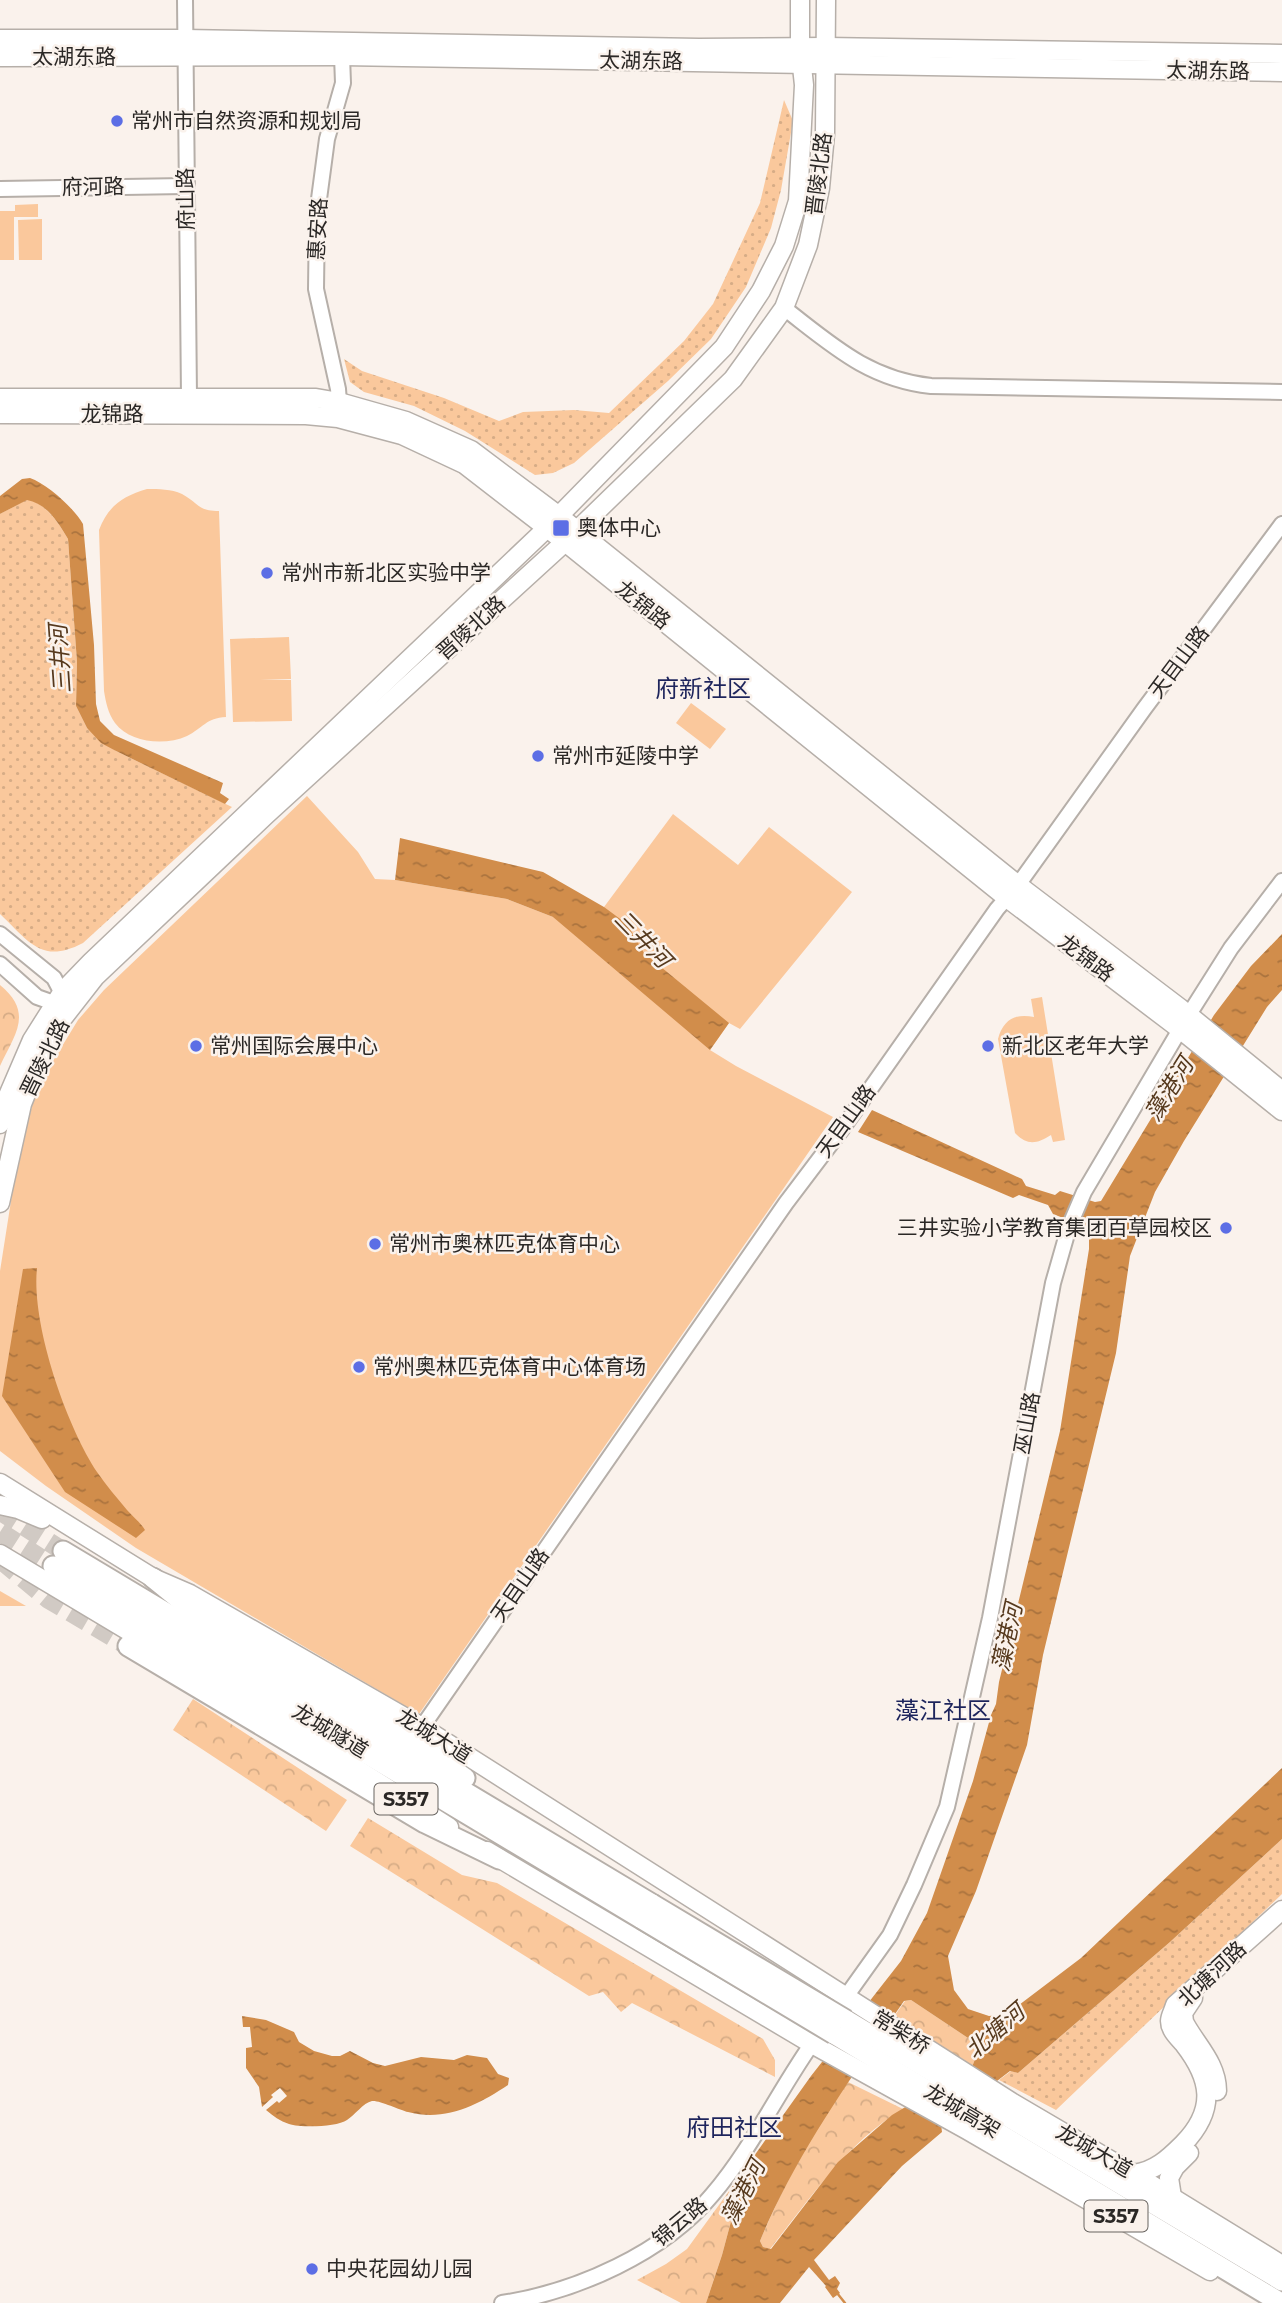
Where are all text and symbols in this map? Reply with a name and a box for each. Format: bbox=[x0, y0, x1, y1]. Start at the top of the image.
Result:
street label: 太湖东路 bbox=[32, 44, 116, 69]
street label: 太湖东路 bbox=[599, 47, 683, 74]
street label: 太湖东路 bbox=[1166, 57, 1250, 84]
place label: 常州市自然资源和规划局 bbox=[131, 108, 362, 133]
marker: 常州市自然资源和规划局 bbox=[109, 113, 125, 129]
street label: 晋陵北路 bbox=[801, 131, 836, 217]
street label: 府山路 bbox=[172, 167, 199, 231]
street label: 府河路 bbox=[61, 173, 125, 200]
street label: 惠安路 bbox=[303, 197, 332, 261]
street label: 龙锦路 bbox=[81, 401, 144, 426]
place label: 奥体中心 bbox=[577, 515, 661, 540]
marker: 奥体中心 bbox=[551, 518, 571, 538]
place label: 常州市新北区实验中学 bbox=[281, 560, 491, 585]
marker: 常州市新北区实验中学 bbox=[259, 565, 275, 581]
street label: 龙锦路 bbox=[611, 575, 676, 634]
street label: 晋陵北路 bbox=[431, 590, 510, 665]
water label: 三井河 bbox=[43, 620, 76, 694]
street label: 天目山路 bbox=[1143, 621, 1214, 703]
district label: 府新社区 bbox=[655, 674, 751, 703]
place label: 常州市延陵中学 bbox=[552, 743, 699, 768]
marker: 常州市延陵中学 bbox=[530, 748, 546, 764]
water label: 三井河 bbox=[609, 904, 680, 976]
street label: 龙锦路 bbox=[1054, 929, 1119, 987]
street label: 晋陵北路 bbox=[15, 1015, 74, 1101]
place label: 常州国际会展中心 bbox=[210, 1033, 378, 1058]
place label: 新北区老年大学 bbox=[1002, 1033, 1149, 1058]
marker: 常州国际会展中心 bbox=[188, 1038, 204, 1054]
marker: 新北区老年大学 bbox=[980, 1038, 996, 1054]
water label: 藻港河 bbox=[1139, 1049, 1201, 1126]
street label: 天目山路 bbox=[811, 1079, 880, 1162]
place label: 三井实验小学教育集团百草园校区 bbox=[897, 1215, 1212, 1240]
marker: 三井实验小学教育集团百草园校区 bbox=[1218, 1220, 1234, 1236]
place label: 常州市奥林匹克体育中心 bbox=[389, 1231, 620, 1256]
marker: 常州市奥林匹克体育中心 bbox=[367, 1236, 383, 1252]
place label: 常州奥林匹克体育中心体育场 bbox=[373, 1354, 646, 1379]
marker: 常州奥林匹克体育中心体育场 bbox=[351, 1359, 367, 1375]
street label: 巫山路 bbox=[1009, 1390, 1044, 1456]
street label: 天目山路 bbox=[485, 1543, 554, 1626]
water label: 藻港河 bbox=[986, 1596, 1029, 1674]
district label: 藻江社区 bbox=[895, 1696, 991, 1725]
street label: 龙城隧道 bbox=[288, 1698, 373, 1763]
street label: 龙城大道 bbox=[392, 1703, 477, 1768]
road number: S357 bbox=[374, 1784, 438, 1814]
street label: 北塘河路 bbox=[1172, 1936, 1251, 2011]
water label: 北塘河 bbox=[960, 1995, 1033, 2064]
street label: 常柴桥 bbox=[868, 2004, 935, 2059]
street label: 龙城高架 bbox=[920, 2078, 1005, 2143]
district label: 府田社区 bbox=[686, 2113, 782, 2142]
street label: 龙城大道 bbox=[1052, 2119, 1137, 2182]
water label: 藻港河 bbox=[715, 2151, 773, 2229]
street label: 锦云路 bbox=[648, 2192, 712, 2251]
road number: S357 bbox=[1084, 2200, 1148, 2232]
place label: 中央花园幼儿园 bbox=[326, 2256, 473, 2281]
marker: 中央花园幼儿园 bbox=[304, 2261, 320, 2277]

